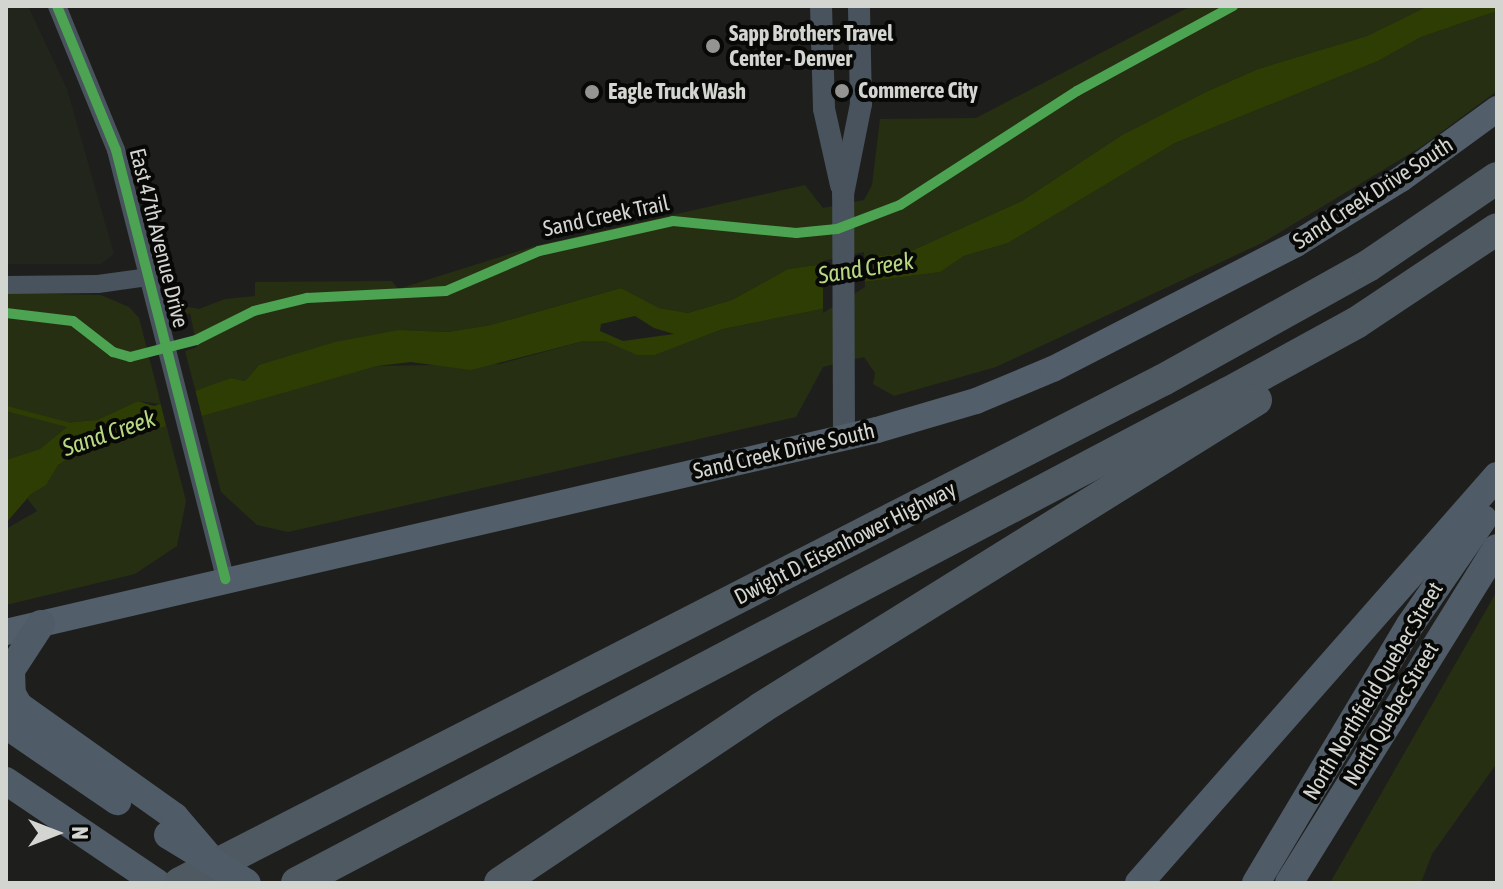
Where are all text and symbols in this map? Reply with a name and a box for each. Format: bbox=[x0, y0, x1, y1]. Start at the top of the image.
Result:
place label: Sapp Brothers Travel Center - Denver bbox=[729, 20, 893, 72]
marker: Sapp Brothers Travel Center - Denver bbox=[704, 37, 722, 55]
place label: Commerce City bbox=[858, 78, 978, 104]
place label: Eagle Truck Wash bbox=[608, 79, 746, 105]
marker: Commerce City bbox=[833, 82, 851, 100]
marker: Eagle Truck Wash bbox=[583, 83, 601, 101]
street label: Sand Creek Drive South bbox=[1288, 131, 1458, 255]
street label: East 47th Avenue Drive bbox=[124, 146, 194, 330]
street label: Sand Creek Trail bbox=[541, 190, 671, 242]
water label: Sand Creek bbox=[816, 246, 916, 290]
water label: Sand Creek bbox=[59, 404, 159, 462]
street label: Sand Creek Drive South bbox=[691, 417, 877, 485]
street label: Dwight D. Eisenhower Highway bbox=[730, 476, 960, 610]
street label: North Northfield Quebec Street bbox=[1297, 577, 1449, 805]
street label: North Quebec Street bbox=[1338, 637, 1444, 791]
north arrow bbox=[16, 793, 96, 873]
text: N bbox=[67, 827, 93, 839]

